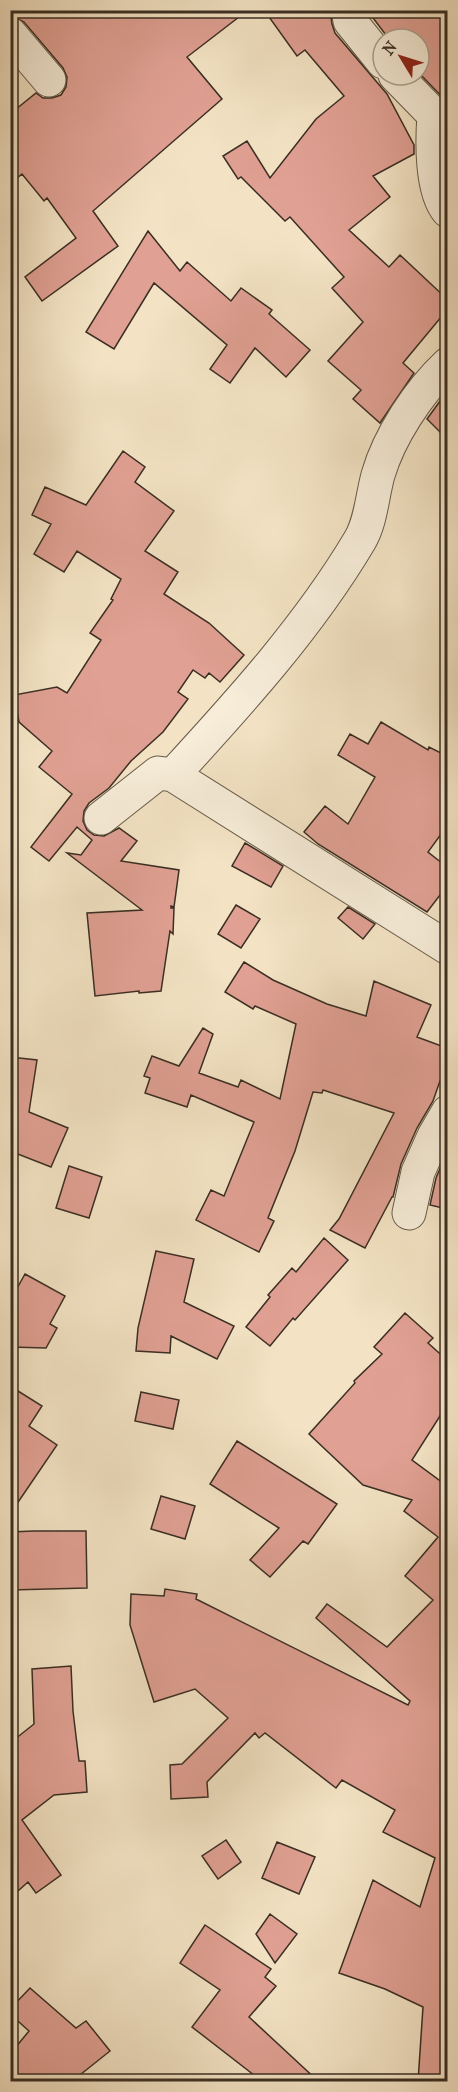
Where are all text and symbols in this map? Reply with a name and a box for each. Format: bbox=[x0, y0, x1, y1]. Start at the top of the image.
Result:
north arrow bbox=[371, 27, 431, 87]
text: N bbox=[378, 37, 401, 59]

